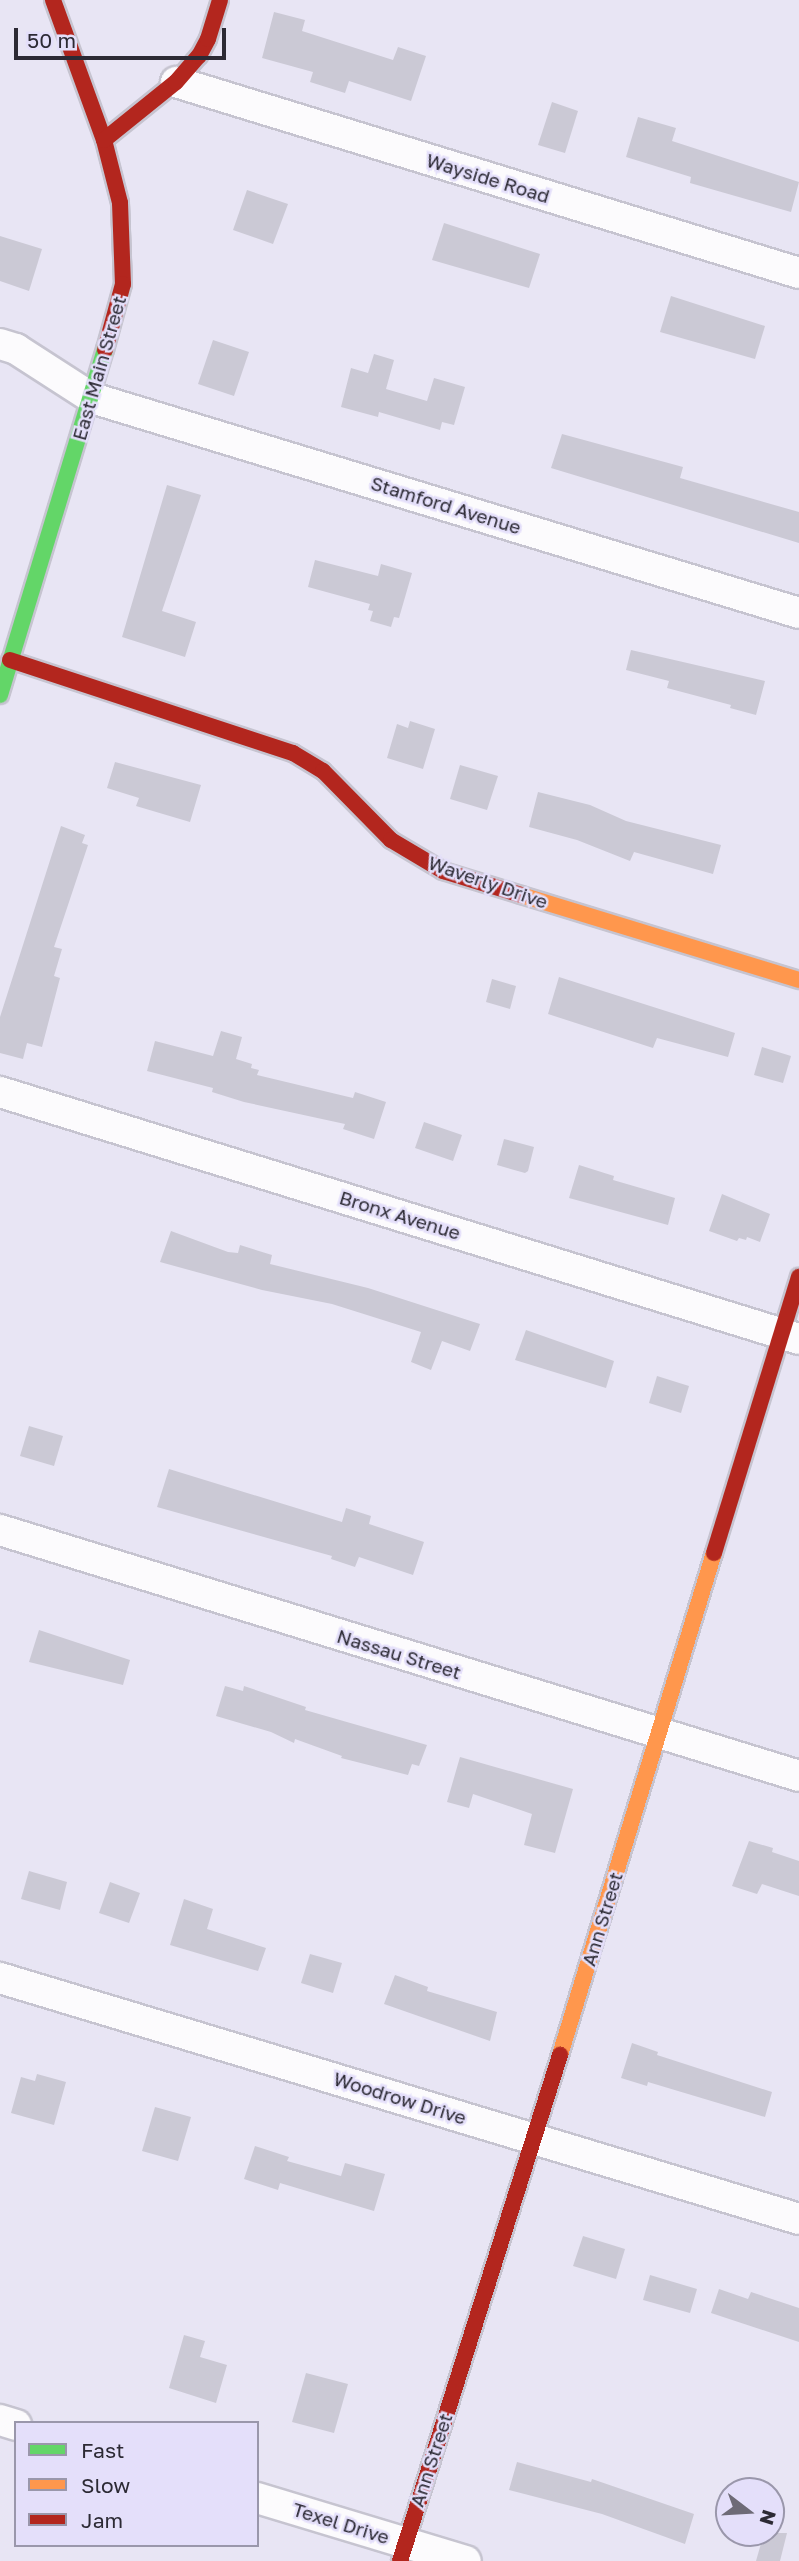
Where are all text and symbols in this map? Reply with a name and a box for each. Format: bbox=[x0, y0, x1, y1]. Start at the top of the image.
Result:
scale bar bbox=[18, 14, 229, 58]
text: 50 m bbox=[27, 27, 76, 53]
street label: Wayside Road bbox=[424, 148, 552, 208]
street label: East Main Street bbox=[67, 293, 131, 443]
street label: Stamford Avenue bbox=[368, 471, 524, 539]
street label: Waverly Drive bbox=[425, 851, 551, 913]
street label: Bronx Avenue bbox=[337, 1186, 463, 1244]
street label: Nassau Street bbox=[334, 1624, 464, 1684]
street label: Ann Street bbox=[577, 1869, 627, 1969]
street label: Woodrow Drive bbox=[331, 2067, 469, 2129]
street label: Ann Street bbox=[405, 2410, 457, 2510]
legend bbox=[14, 2421, 259, 2547]
text: Fast bbox=[81, 2437, 124, 2463]
text: Slow bbox=[81, 2472, 130, 2498]
north arrow bbox=[715, 2477, 785, 2547]
street label: Texel Drive bbox=[290, 2498, 392, 2548]
text: Jam bbox=[81, 2507, 123, 2533]
text: N bbox=[756, 2507, 782, 2528]

